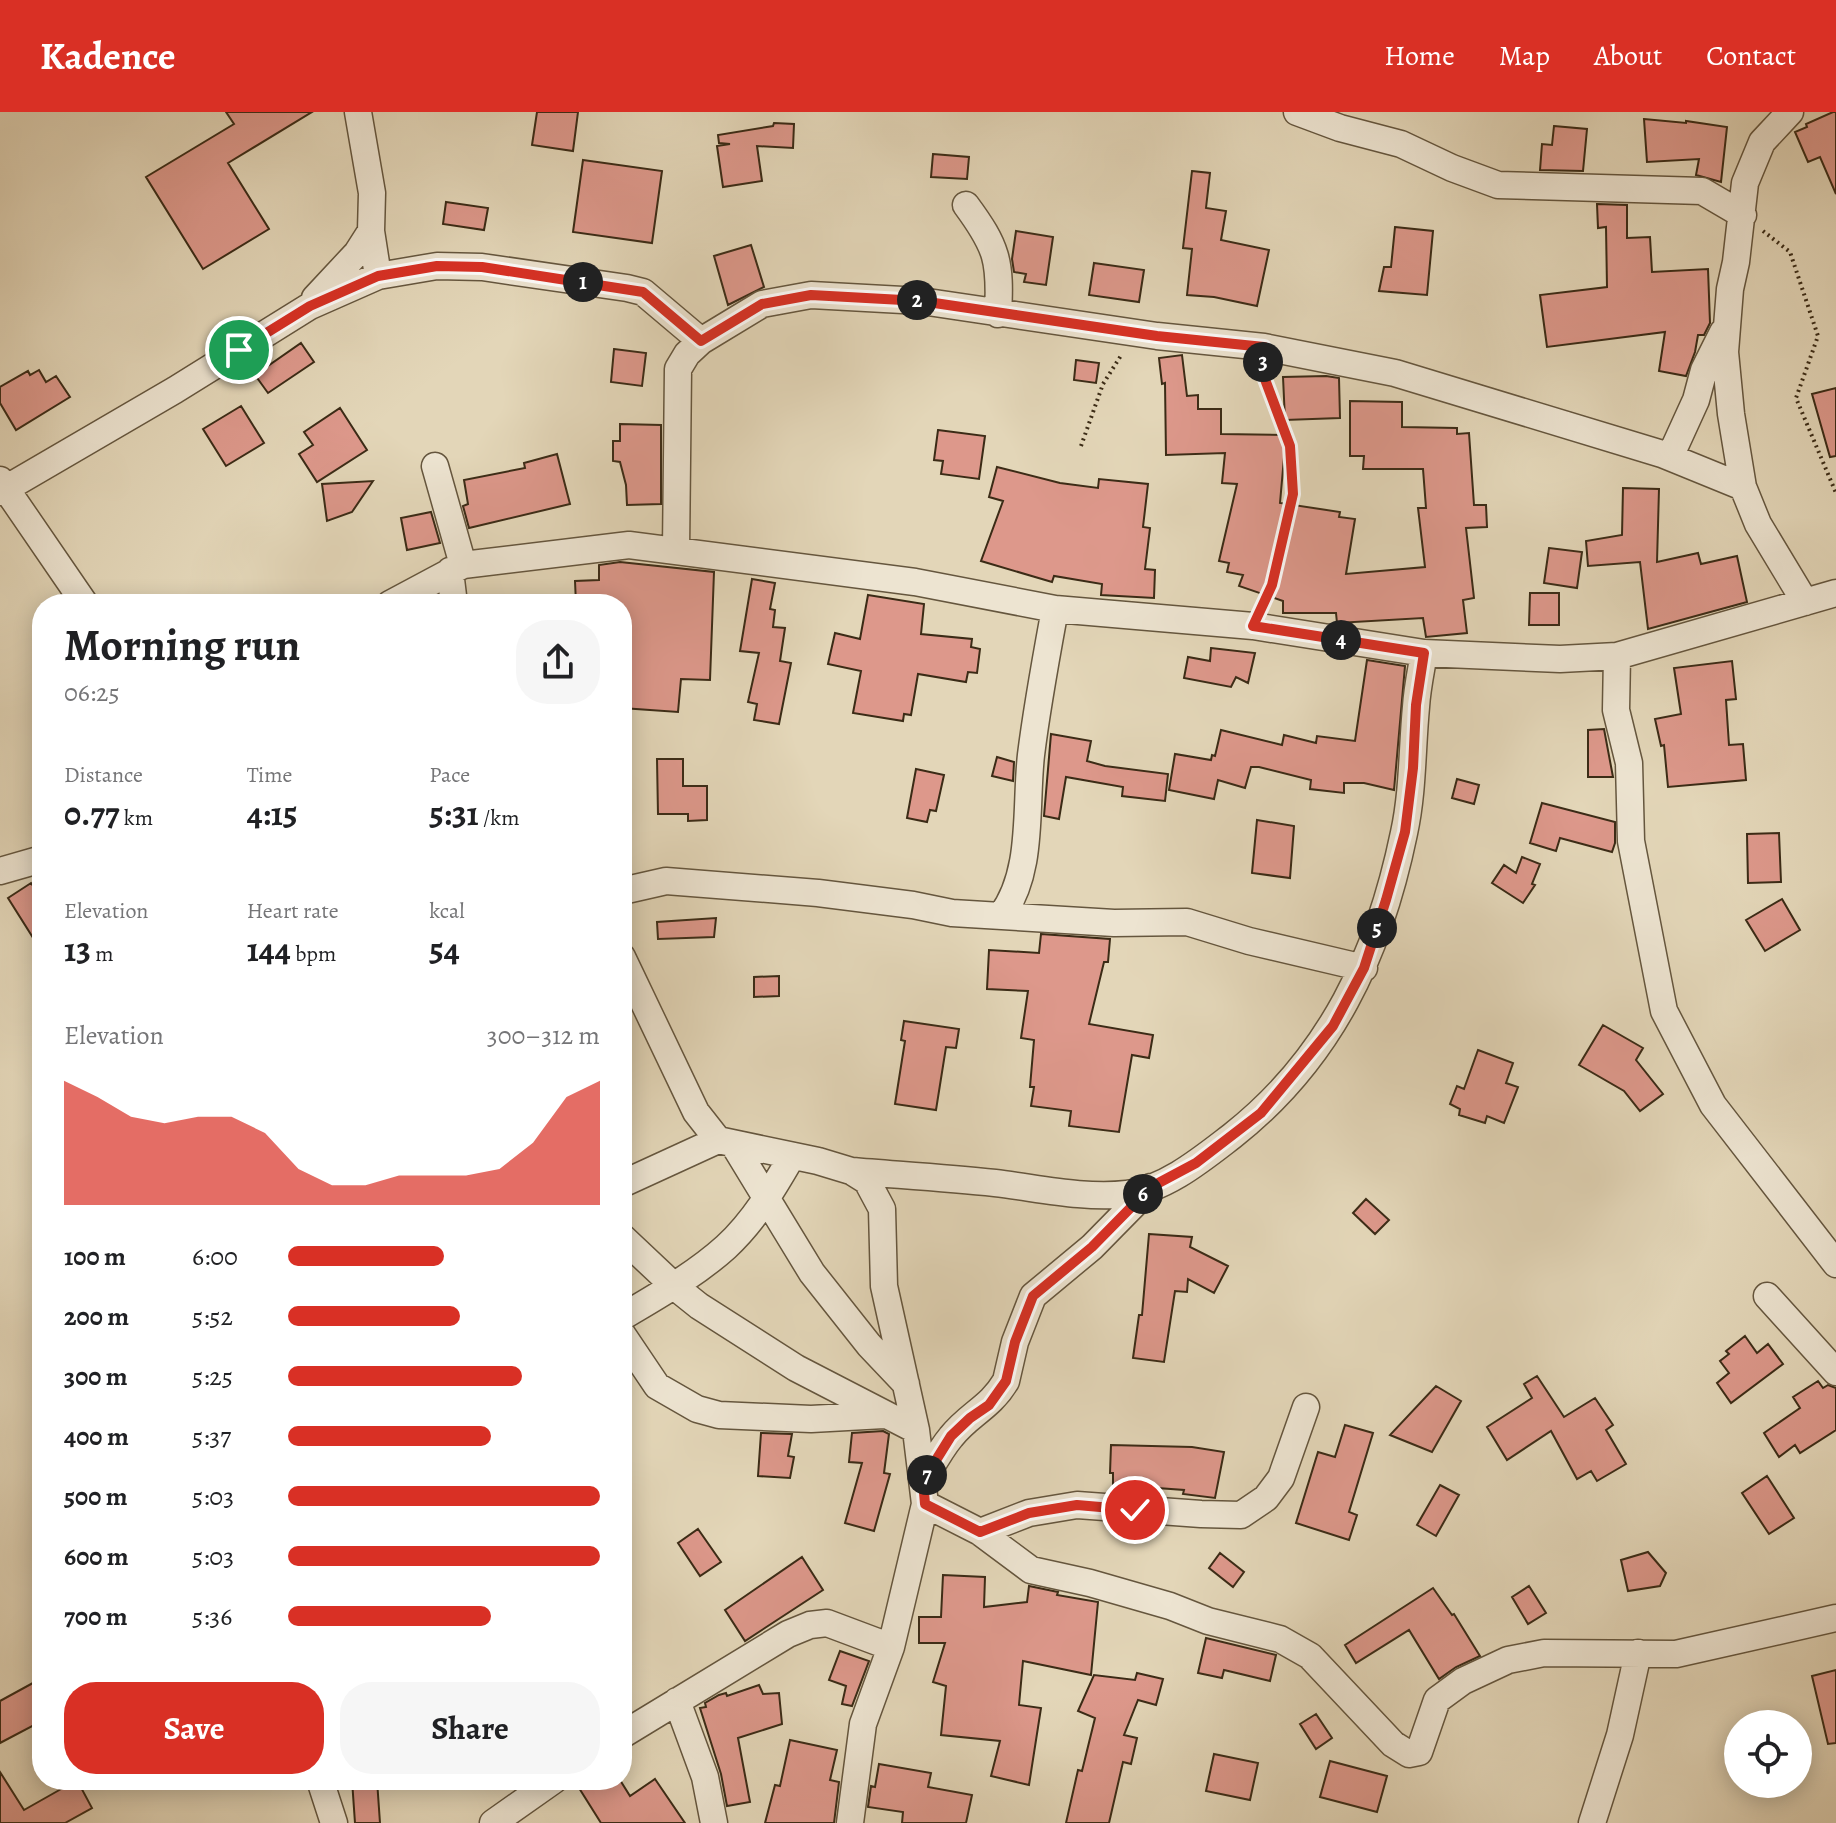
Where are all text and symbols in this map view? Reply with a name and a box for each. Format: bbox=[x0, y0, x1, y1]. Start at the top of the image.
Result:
text: Kadence bbox=[40, 30, 176, 82]
text: Home bbox=[1384, 37, 1455, 75]
text: Map bbox=[1499, 37, 1550, 75]
text: About bbox=[1594, 37, 1662, 75]
text: Contact bbox=[1706, 37, 1796, 75]
pin: 1 bbox=[563, 262, 603, 302]
text: 1 bbox=[579, 267, 587, 297]
pin: 2 bbox=[897, 280, 937, 320]
text: 2 bbox=[912, 285, 922, 315]
pin bbox=[205, 316, 273, 384]
icon: arrive bbox=[217, 328, 261, 372]
pin: 3 bbox=[1243, 342, 1283, 382]
text: 3 bbox=[1258, 347, 1268, 377]
text: Morning run bbox=[64, 615, 300, 675]
button: share bbox=[516, 620, 600, 704]
pin: 4 bbox=[1321, 620, 1361, 660]
text: 4 bbox=[1336, 625, 1346, 655]
text: 06:25 bbox=[64, 675, 120, 710]
text: Distance bbox=[64, 760, 143, 790]
text: Time bbox=[247, 760, 292, 790]
text: Pace bbox=[429, 760, 470, 790]
text: 0.77 bbox=[64, 790, 120, 837]
text: 4:15 bbox=[247, 790, 297, 837]
text: 5:31 bbox=[429, 790, 479, 837]
text: km bbox=[120, 803, 153, 833]
text: /km bbox=[479, 803, 520, 833]
text: Elevation bbox=[64, 896, 148, 926]
text: Heart rate bbox=[247, 896, 339, 926]
text: kcal bbox=[429, 896, 465, 926]
pin: 5 bbox=[1357, 908, 1397, 948]
text: 5 bbox=[1372, 913, 1382, 943]
text: 13 bbox=[64, 926, 91, 973]
text: 144 bbox=[247, 926, 291, 973]
text: 54 bbox=[429, 926, 460, 973]
text: m bbox=[91, 939, 113, 969]
text: bpm bbox=[291, 939, 336, 969]
text: Elevation bbox=[64, 1018, 164, 1053]
text: 300–312 m bbox=[487, 1018, 600, 1053]
pin: 6 bbox=[1123, 1174, 1163, 1214]
text: 6 bbox=[1138, 1179, 1148, 1209]
text: 100 m bbox=[64, 1239, 126, 1274]
text: 6:00 bbox=[192, 1239, 238, 1274]
text: 200 m bbox=[64, 1299, 129, 1334]
text: 5:52 bbox=[192, 1299, 233, 1334]
text: 300 m bbox=[64, 1359, 128, 1394]
text: 5:25 bbox=[192, 1359, 233, 1394]
text: 400 m bbox=[64, 1419, 129, 1454]
text: 5:37 bbox=[192, 1419, 231, 1454]
pin: 7 bbox=[907, 1455, 947, 1495]
text: 7 bbox=[922, 1460, 932, 1490]
pin bbox=[1101, 1476, 1169, 1544]
text: 500 m bbox=[64, 1479, 128, 1514]
text: 5:03 bbox=[192, 1479, 234, 1514]
icon: check bbox=[1113, 1488, 1157, 1532]
text: 600 m bbox=[64, 1539, 129, 1574]
text: 5:03 bbox=[192, 1539, 234, 1574]
text: 700 m bbox=[64, 1599, 128, 1634]
text: 5:36 bbox=[192, 1599, 232, 1634]
button: Save bbox=[64, 1682, 324, 1774]
button: Share bbox=[340, 1682, 600, 1774]
map controls bbox=[1724, 1710, 1812, 1798]
button: locate bbox=[1724, 1710, 1812, 1798]

